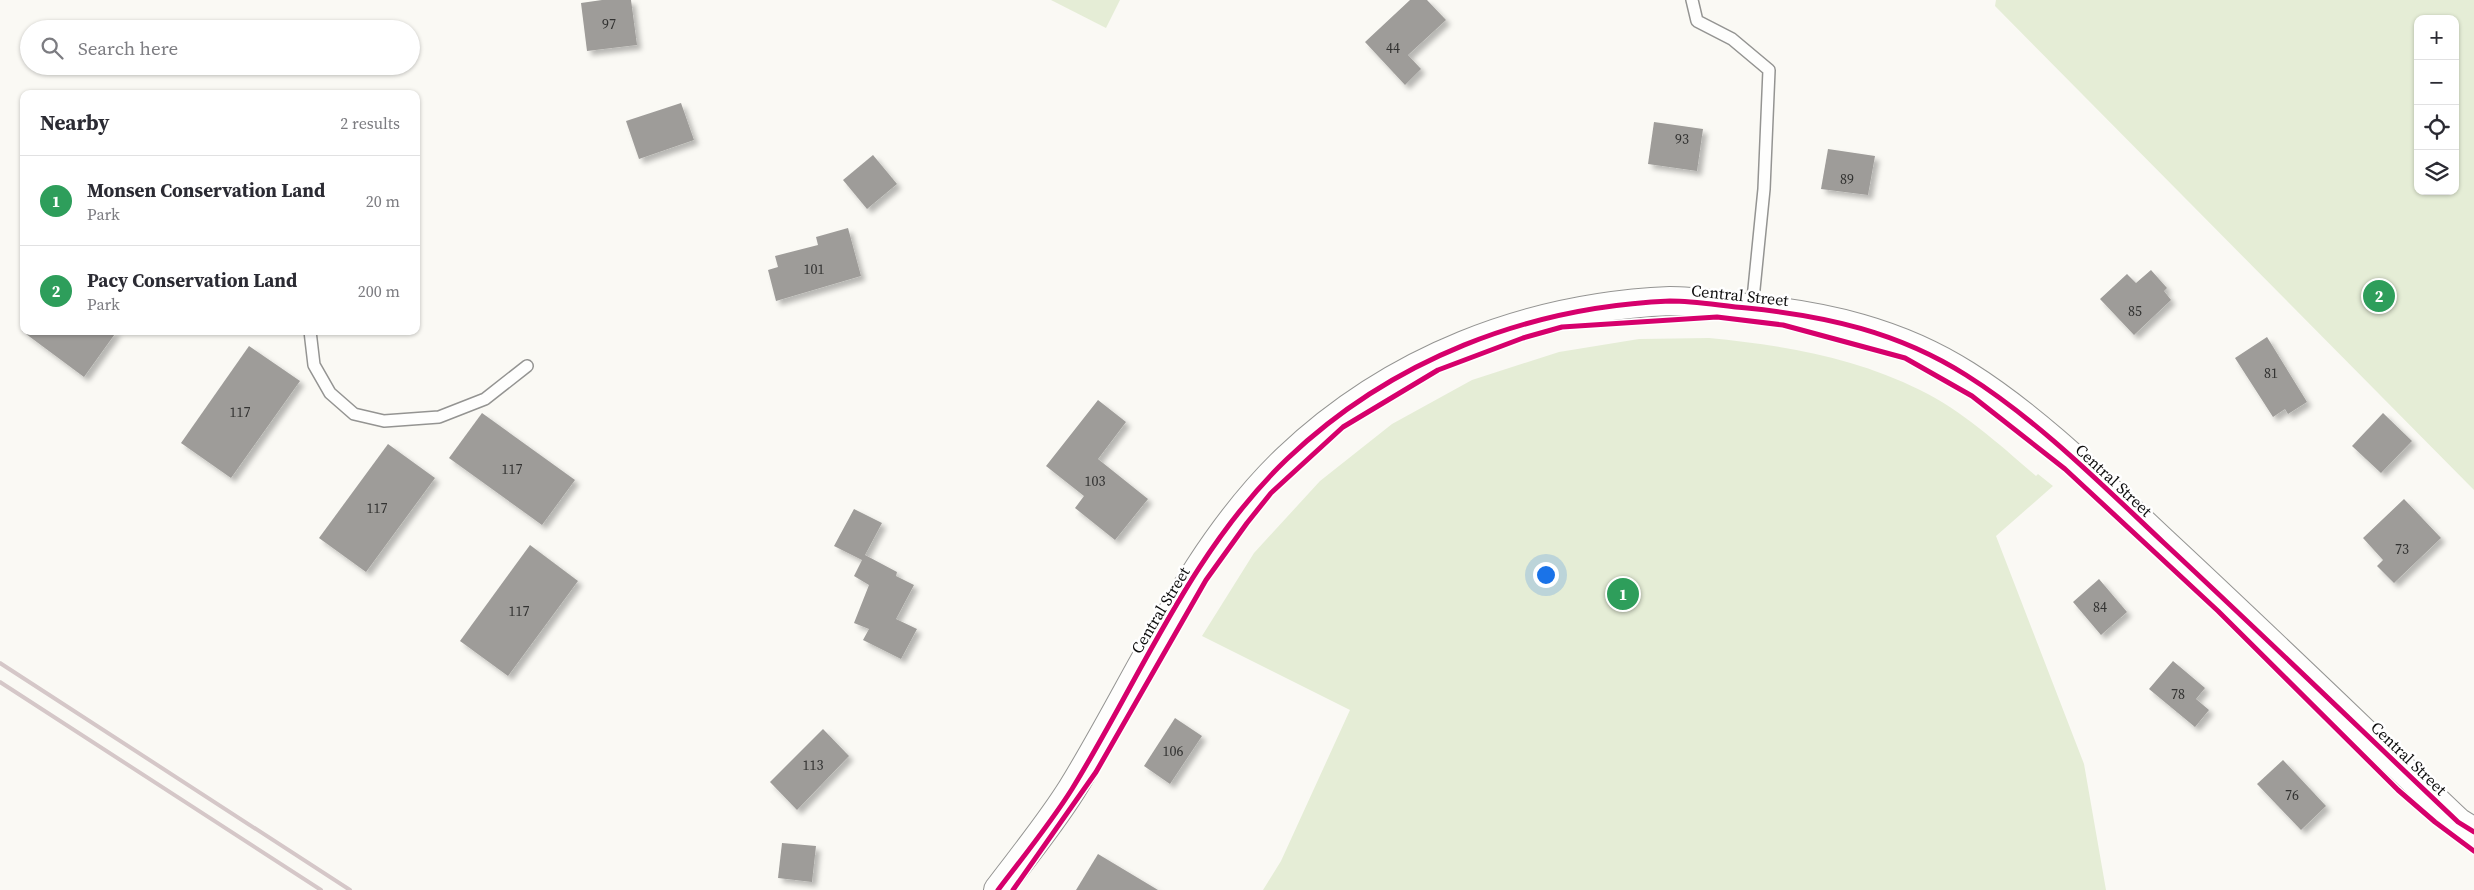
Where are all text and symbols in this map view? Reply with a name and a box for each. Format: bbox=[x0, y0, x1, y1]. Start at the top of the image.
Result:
house number: 97 bbox=[602, 14, 616, 34]
map controls bbox=[2414, 15, 2459, 195]
button: + bbox=[2414, 15, 2459, 60]
search box bbox=[20, 20, 420, 75]
icon: search bbox=[38, 34, 66, 62]
text: Search here bbox=[78, 35, 178, 61]
house number: 44 bbox=[1386, 38, 1400, 58]
button: − bbox=[2414, 60, 2459, 105]
button: locate bbox=[2414, 105, 2459, 150]
text: Nearby bbox=[40, 108, 110, 137]
text: 2 results bbox=[340, 112, 400, 134]
house number: 93 bbox=[1675, 129, 1689, 149]
button: layers bbox=[2414, 150, 2459, 195]
house number: 89 bbox=[1840, 169, 1854, 189]
text: Monsen Conservation Land bbox=[87, 177, 325, 203]
text: 1 bbox=[52, 190, 60, 212]
text: 20 m bbox=[366, 190, 400, 212]
text: Park bbox=[87, 203, 120, 225]
house number: 101 bbox=[804, 259, 825, 279]
text: Pacy Conservation Land bbox=[87, 267, 297, 293]
pin: 2 bbox=[2363, 277, 2395, 315]
street label: Central Street bbox=[1690, 279, 1791, 311]
text: 2 bbox=[52, 280, 60, 302]
text: 200 m bbox=[358, 280, 400, 302]
text: Park bbox=[87, 293, 120, 315]
house number: 85 bbox=[2128, 301, 2142, 321]
house number: 81 bbox=[2264, 363, 2278, 383]
house number: 117 bbox=[230, 402, 251, 422]
street label: Central Street bbox=[2071, 439, 2158, 522]
house number: 117 bbox=[502, 459, 523, 479]
house number: 103 bbox=[1085, 471, 1106, 491]
house number: 117 bbox=[367, 498, 388, 518]
house number: 73 bbox=[2395, 539, 2409, 559]
street label: Central Street bbox=[1125, 562, 1195, 658]
your location bbox=[1533, 562, 1559, 588]
pin: 1 bbox=[1607, 575, 1639, 613]
house number: 84 bbox=[2093, 597, 2107, 617]
house number: 117 bbox=[509, 601, 530, 621]
house number: 78 bbox=[2171, 684, 2185, 704]
street label: Central Street bbox=[2366, 716, 2452, 800]
house number: 106 bbox=[1163, 741, 1184, 761]
house number: 113 bbox=[803, 755, 824, 775]
house number: 76 bbox=[2285, 785, 2299, 805]

